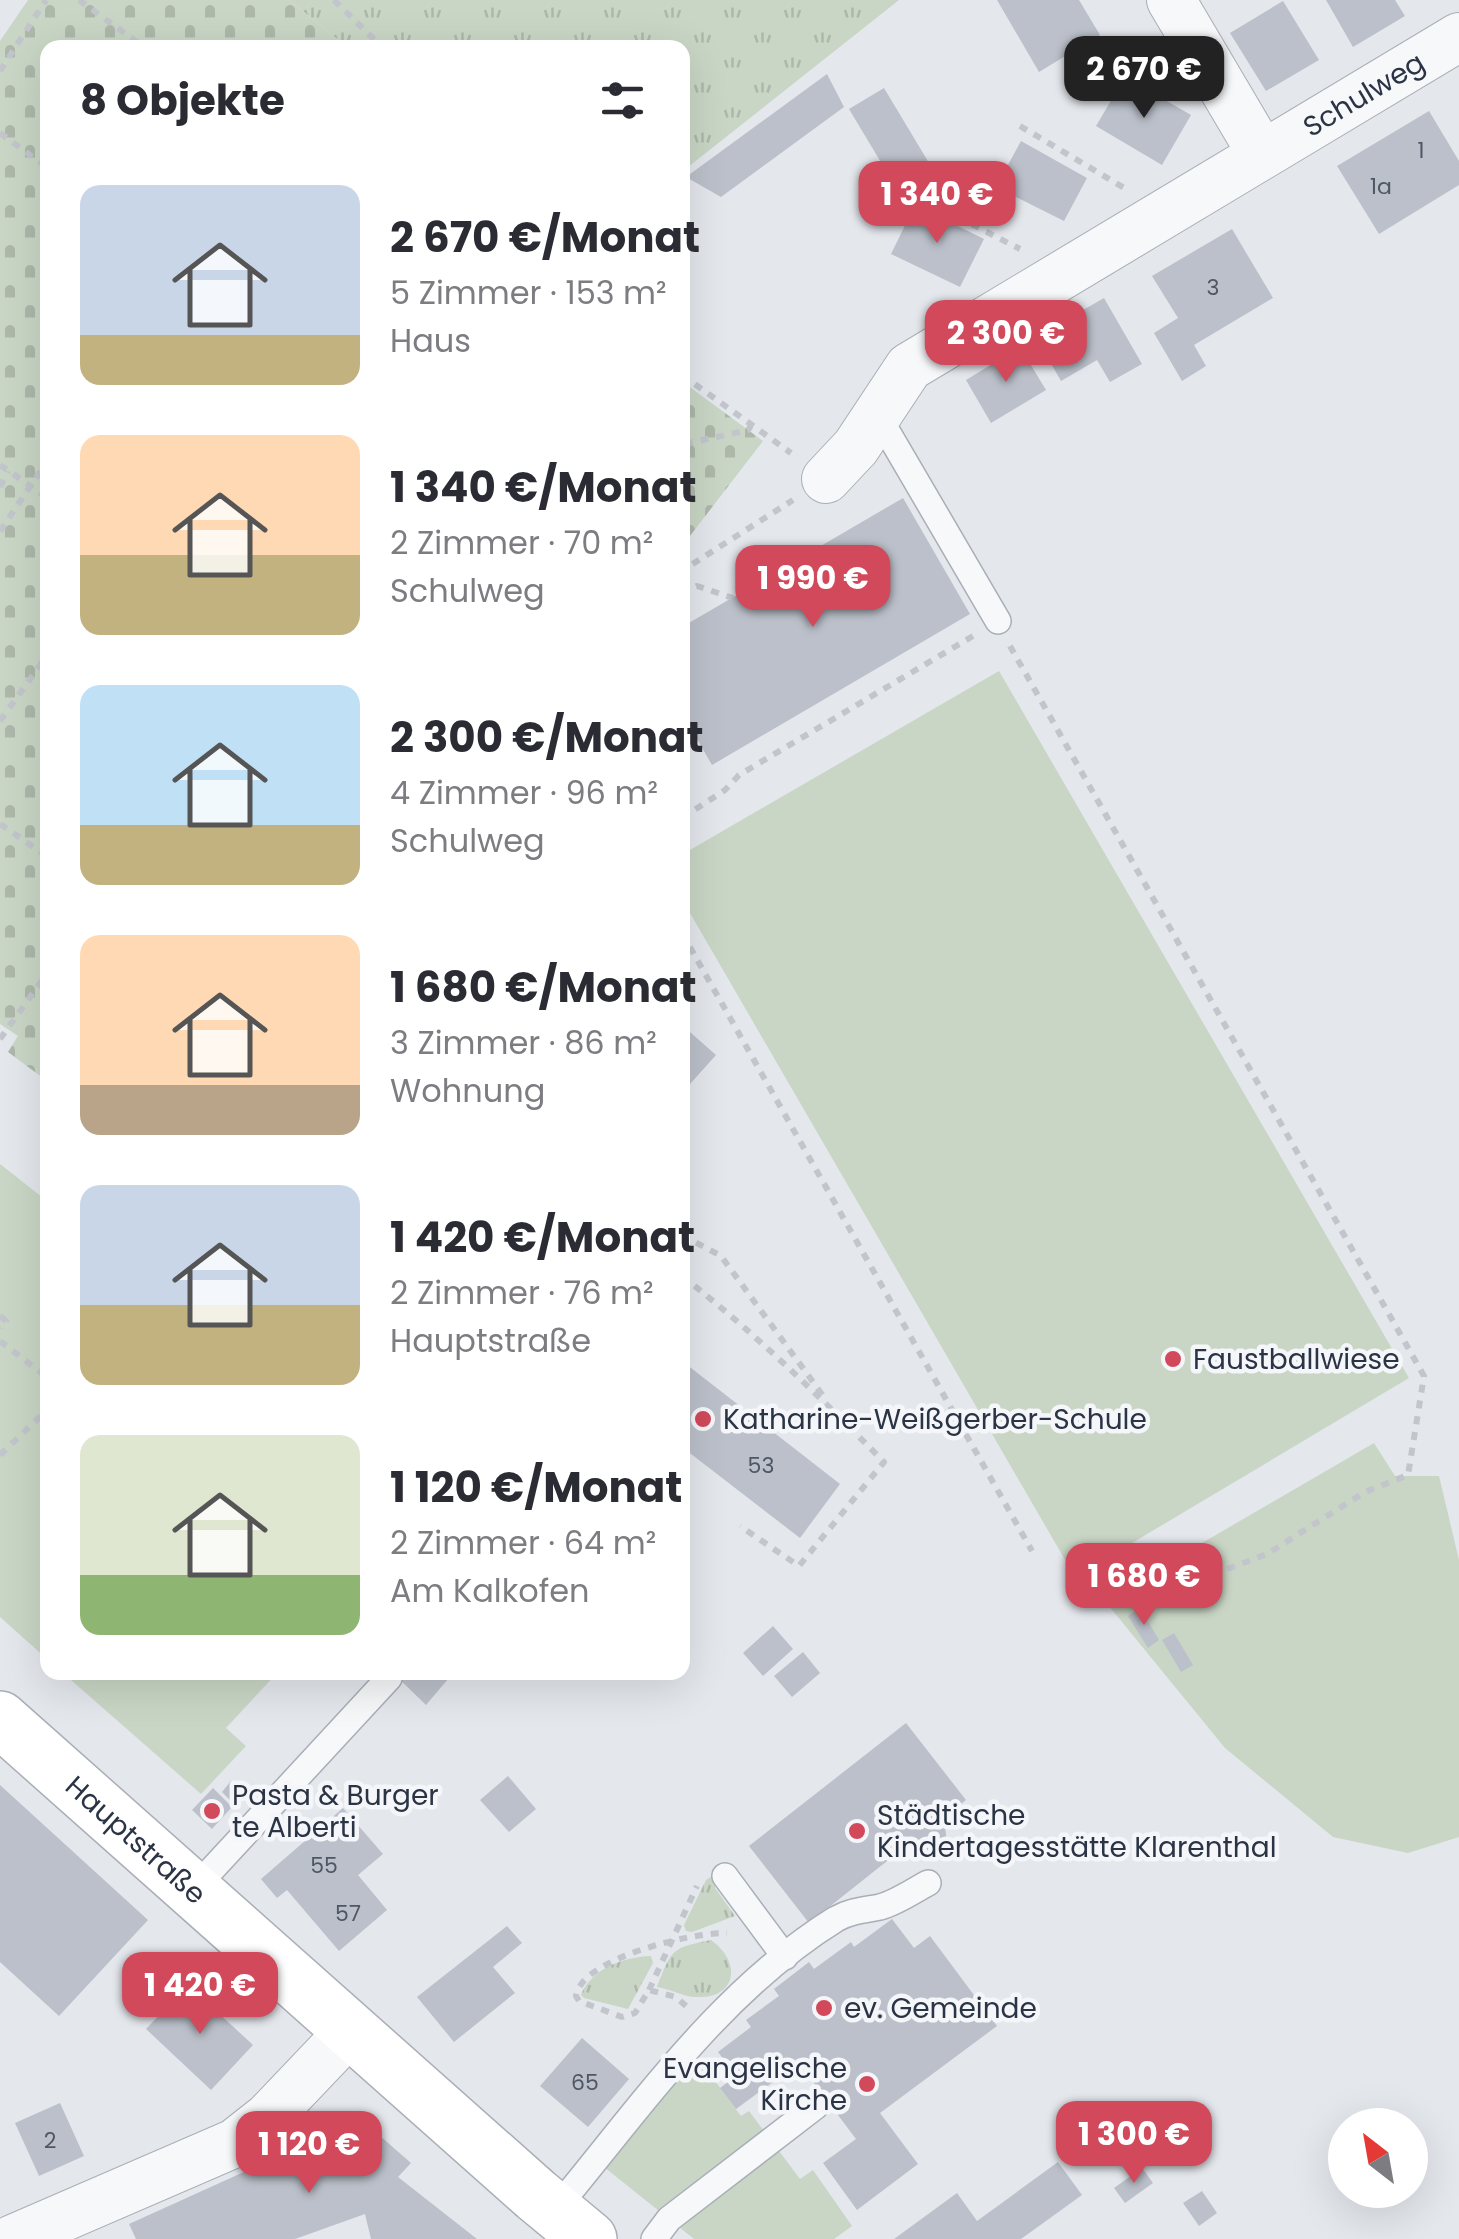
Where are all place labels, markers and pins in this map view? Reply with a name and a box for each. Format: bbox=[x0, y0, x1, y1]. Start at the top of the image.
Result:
pin: 2 670 € bbox=[1052, 36, 1236, 121]
pin: 1 340 € bbox=[845, 161, 1029, 246]
pin: 2 300 € bbox=[914, 300, 1098, 385]
pin: 1 990 € bbox=[721, 545, 905, 630]
place label: Faustballwiese bbox=[1193, 1340, 1400, 1379]
marker: Faustballwiese bbox=[1162, 1348, 1184, 1370]
place label: Katharine-Weißgerber-Schule bbox=[723, 1400, 1147, 1439]
marker: Katharine-Weißgerber-Schule bbox=[692, 1408, 714, 1430]
pin: 1 680 € bbox=[1052, 1543, 1236, 1628]
place label: Pasta & Burger te Alberti bbox=[232, 1776, 439, 1847]
place label: Städtische Kindertagesstätte Klarenthal bbox=[877, 1796, 1277, 1867]
marker: Pasta & Burger te Alberti bbox=[201, 1800, 223, 1822]
marker: Städtische Kindertagesstätte Klarenthal bbox=[846, 1820, 868, 1842]
pin: 1 420 € bbox=[108, 1952, 292, 2037]
place label: ev. Gemeinde bbox=[844, 1989, 1037, 2028]
marker: ev. Gemeinde bbox=[813, 1997, 835, 2019]
place label: Evangelische Kirche bbox=[663, 2049, 847, 2120]
marker: Evangelische Kirche bbox=[856, 2073, 878, 2095]
pin: 1 300 € bbox=[1042, 2101, 1226, 2186]
pin: 1 120 € bbox=[217, 2111, 401, 2196]

